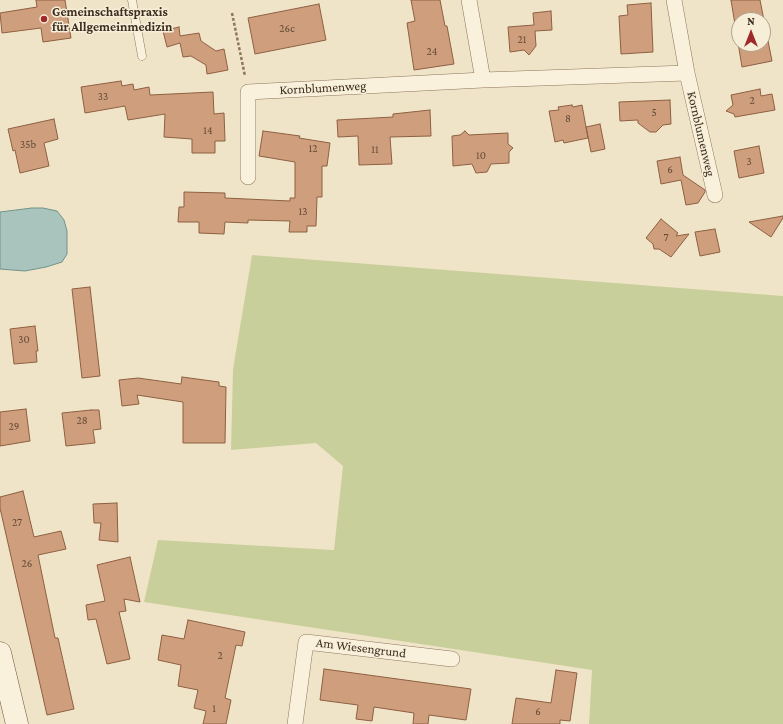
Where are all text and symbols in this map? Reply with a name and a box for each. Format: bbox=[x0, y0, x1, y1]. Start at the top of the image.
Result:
place label: Gemeinschaftspraxis für Allgemeinmedizin bbox=[52, 4, 172, 35]
north arrow bbox=[731, 12, 771, 52]
marker: Gemeinschaftspraxis für Allgemeinmedizin bbox=[39, 14, 49, 24]
text: N bbox=[747, 15, 755, 27]
house number: 26c bbox=[279, 22, 295, 36]
house number: 21 bbox=[518, 33, 526, 47]
house number: 24 bbox=[427, 45, 437, 59]
street label: Kornblumenweg bbox=[279, 78, 367, 98]
house number: 33 bbox=[98, 90, 108, 104]
street label: Kornblumenweg bbox=[684, 90, 718, 178]
house number: 2 bbox=[749, 94, 755, 108]
house number: 5 bbox=[651, 106, 657, 120]
house number: 8 bbox=[565, 112, 571, 126]
house number: 14 bbox=[203, 124, 213, 138]
house number: 35b bbox=[20, 138, 36, 152]
house number: 12 bbox=[309, 142, 317, 156]
house number: 11 bbox=[371, 143, 379, 157]
house number: 10 bbox=[476, 149, 486, 163]
house number: 3 bbox=[746, 155, 752, 169]
house number: 6 bbox=[667, 163, 673, 177]
house number: 13 bbox=[299, 205, 307, 219]
house number: 7 bbox=[663, 231, 669, 245]
house number: 30 bbox=[18, 333, 30, 347]
house number: 28 bbox=[76, 414, 88, 428]
house number: 29 bbox=[9, 420, 19, 434]
house number: 27 bbox=[12, 516, 22, 530]
house number: 26 bbox=[22, 557, 32, 571]
street label: Am Wiesengrund bbox=[315, 635, 407, 661]
house number: 2 bbox=[217, 649, 223, 663]
house number: 1 bbox=[212, 702, 216, 716]
house number: 6 bbox=[535, 705, 541, 719]

